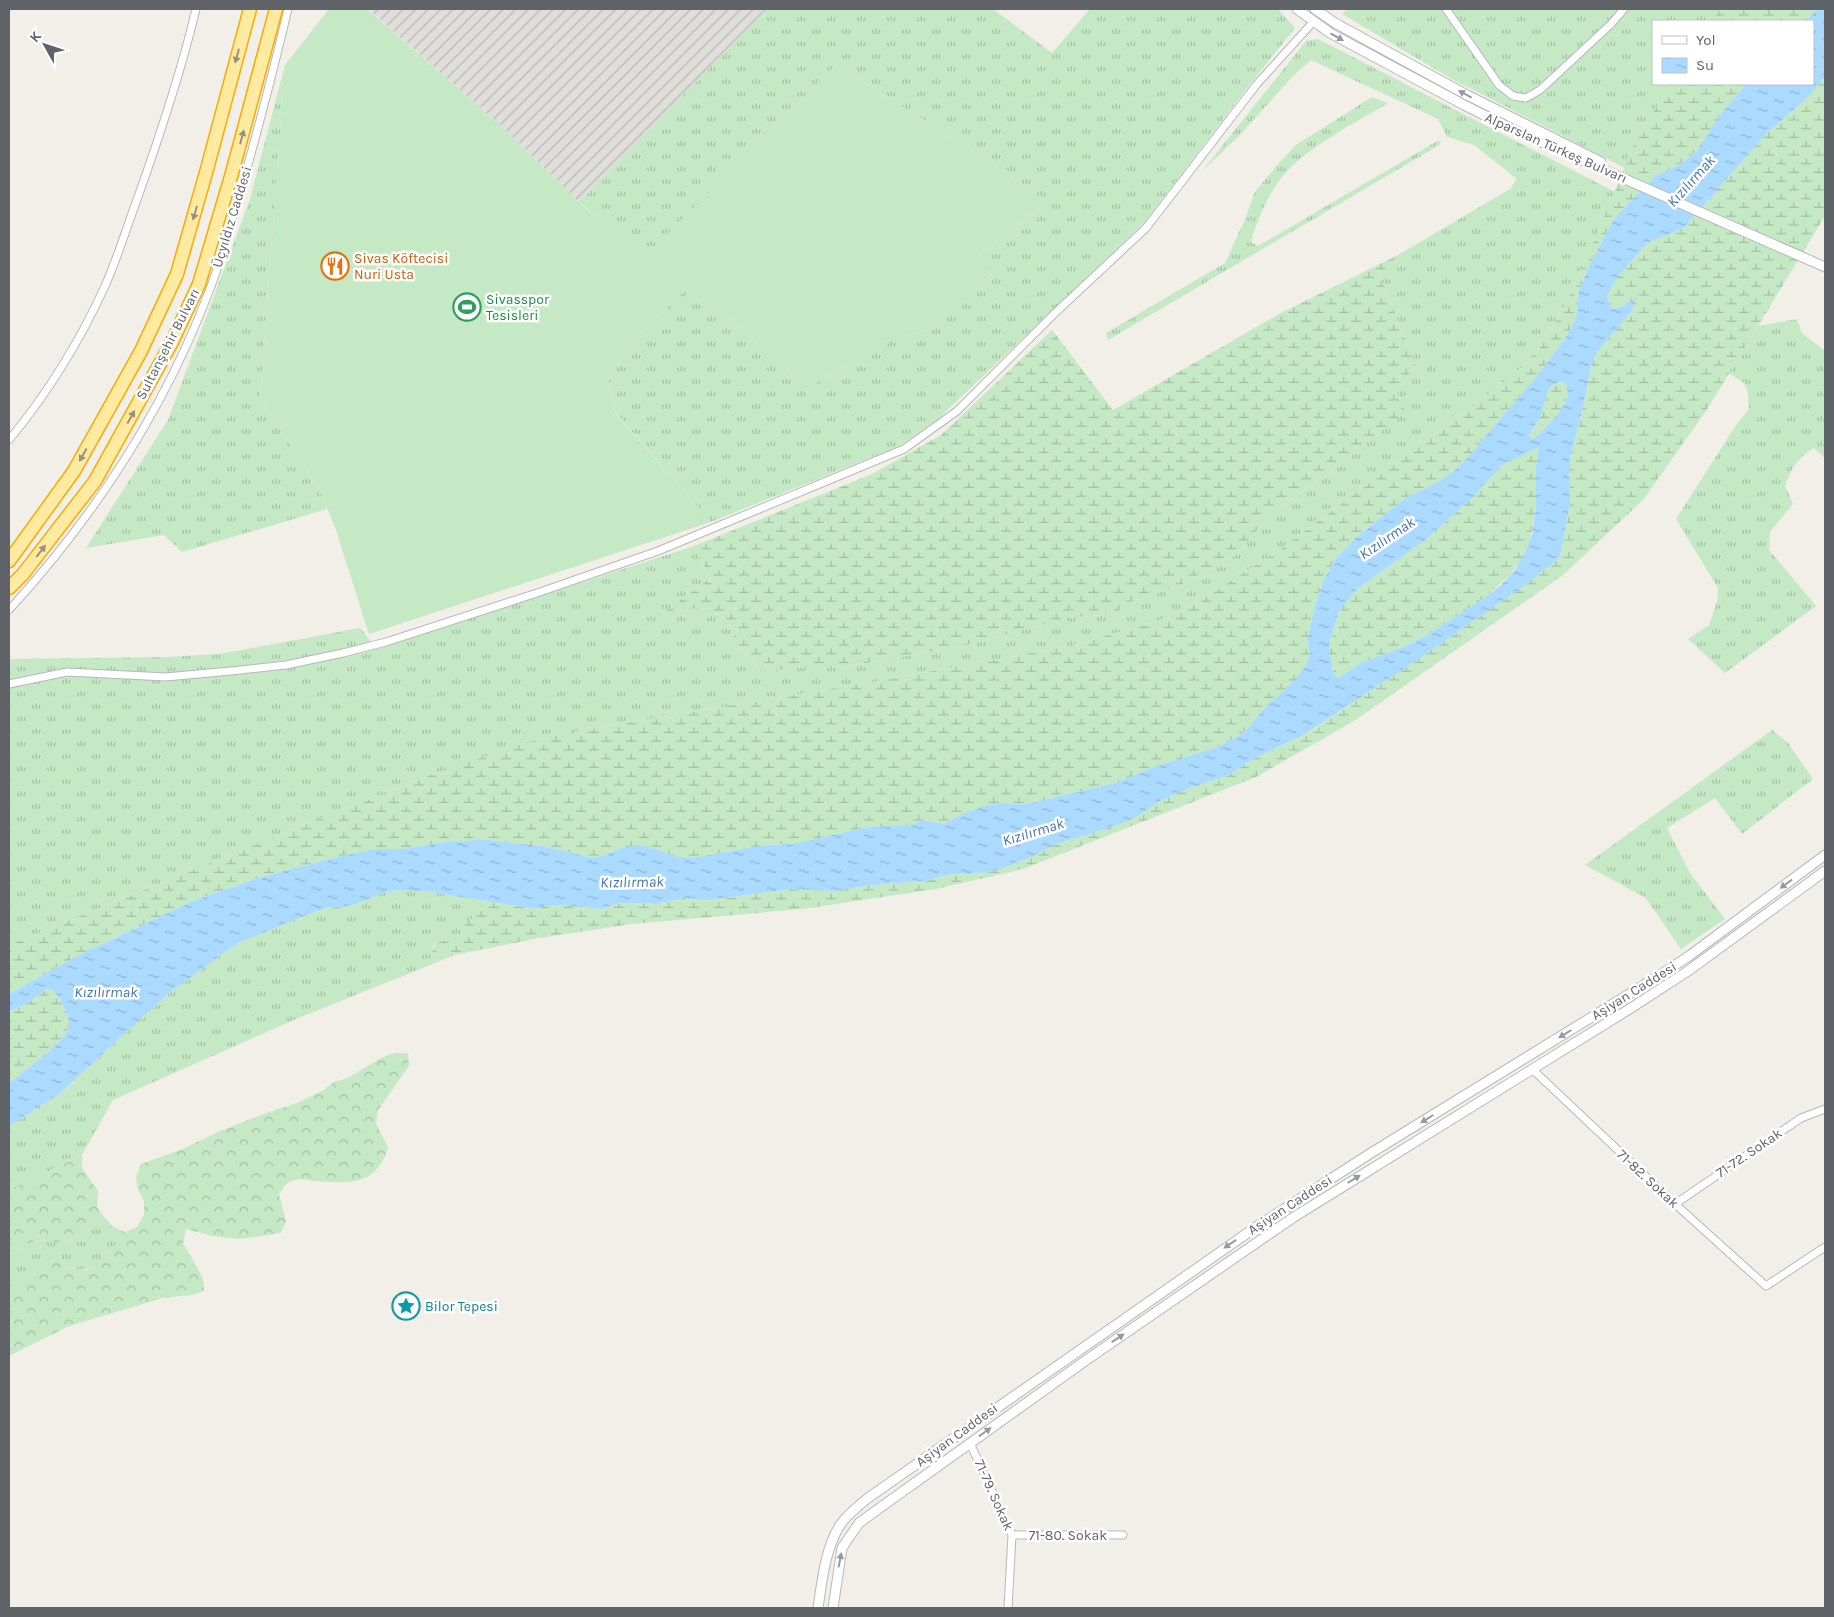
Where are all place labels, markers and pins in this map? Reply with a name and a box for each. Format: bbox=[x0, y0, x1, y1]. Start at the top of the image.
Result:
place label: Sivas Köftecisi Nuri Usta bbox=[354, 250, 448, 283]
restaurant icon: Sivas Köftecisi Nuri Usta bbox=[320, 251, 350, 281]
place label: Sivasspor Tesisleri bbox=[486, 291, 550, 324]
sports icon: Sivasspor Tesisleri bbox=[452, 292, 482, 322]
place icon: Bilor Tepesi bbox=[391, 1291, 421, 1321]
place label: Bilor Tepesi bbox=[425, 1298, 498, 1315]

